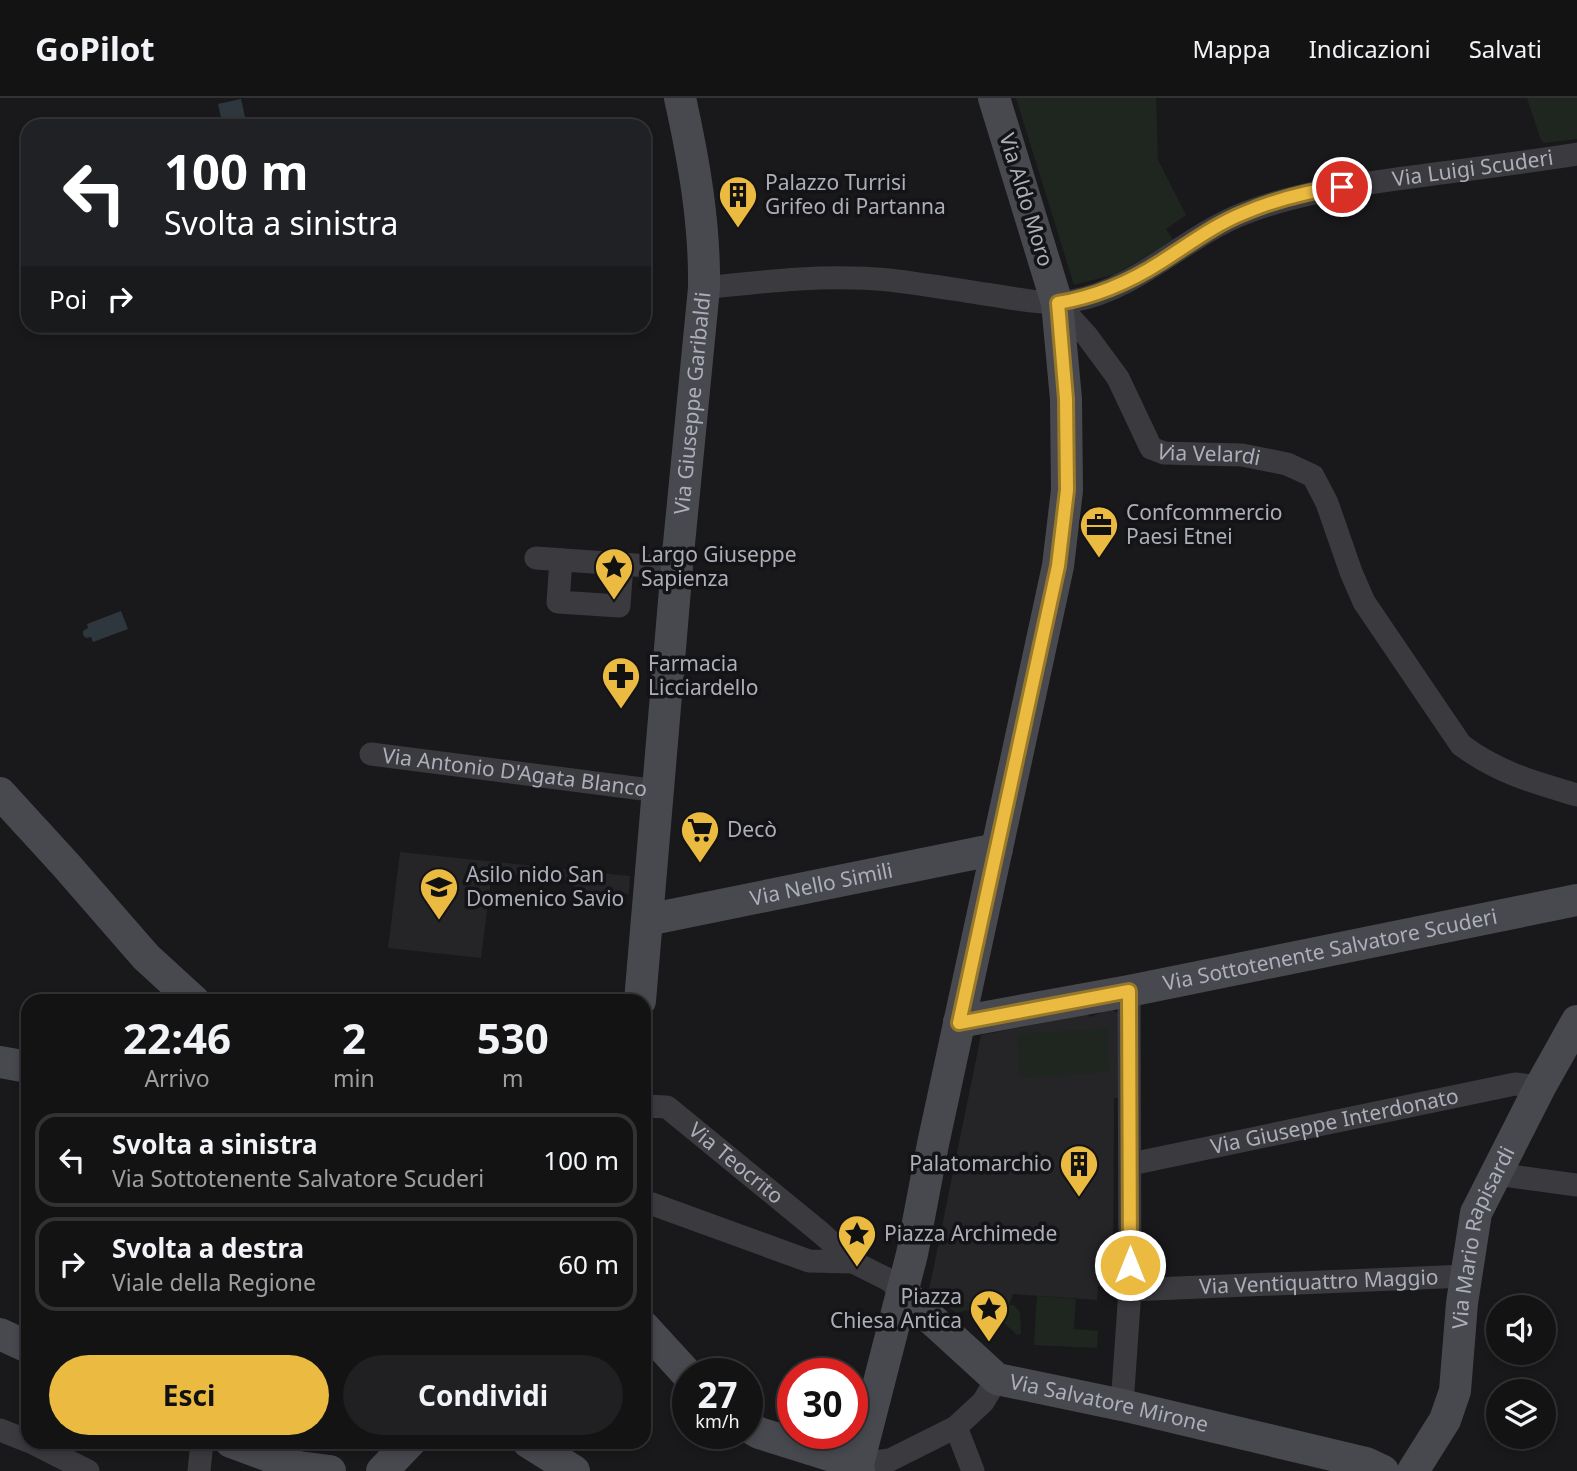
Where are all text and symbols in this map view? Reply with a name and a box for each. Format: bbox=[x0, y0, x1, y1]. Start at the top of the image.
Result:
text: GoPilot bbox=[35, 26, 155, 71]
text: Mappa bbox=[1193, 32, 1271, 65]
text: Indicazioni bbox=[1309, 32, 1431, 65]
text: Salvati bbox=[1469, 32, 1542, 65]
street label: Via Aldo Moro bbox=[993, 130, 1061, 270]
text: 100 m bbox=[164, 138, 309, 204]
street label: Via Luigi Scuderi bbox=[1390, 143, 1555, 193]
icon: left bbox=[49, 147, 140, 238]
pin bbox=[1312, 157, 1372, 217]
place label: Palazzo Turrisi Grifeo di Partanna bbox=[765, 168, 946, 220]
icon: arrive bbox=[1323, 168, 1361, 206]
building icon: Palazzo Turrisi Grifeo di Partanna bbox=[717, 174, 759, 229]
text: Svolta a sinistra bbox=[164, 201, 399, 244]
icon: right bbox=[101, 280, 139, 318]
text: Poi bbox=[49, 281, 87, 317]
street label: Via Giuseppe Garibaldi bbox=[667, 291, 717, 516]
street label: Via Velardi bbox=[1153, 437, 1263, 471]
place label: Confcommercio Paesi Etnei bbox=[1126, 498, 1283, 550]
office icon: Confcommercio Paesi Etnei bbox=[1078, 504, 1120, 559]
place label: Largo Giuseppe Sapienza bbox=[641, 540, 797, 592]
place icon: Largo Giuseppe Sapienza bbox=[593, 546, 635, 601]
place label: Farmacia Licciardello bbox=[648, 649, 758, 701]
pharmacy icon: Farmacia Licciardello bbox=[600, 655, 642, 710]
street label: Via Antonio D'Agata Blanco bbox=[381, 741, 649, 802]
supermarket icon: Decò bbox=[679, 809, 721, 864]
place label: Decò bbox=[727, 815, 777, 843]
street label: Via Nello Simili bbox=[747, 855, 895, 912]
place label: Asilo nido San Domenico Savio bbox=[466, 860, 624, 912]
school or university icon: Asilo nido San Domenico Savio bbox=[418, 866, 460, 921]
street label: Via Sottotenente Salvatore Scuderi bbox=[1160, 902, 1499, 997]
text: 22:46 bbox=[123, 1009, 231, 1066]
text: 2 bbox=[342, 1009, 366, 1066]
text: 530 bbox=[477, 1009, 549, 1066]
text: Arrivo bbox=[144, 1062, 210, 1094]
text: min bbox=[333, 1062, 375, 1094]
text: m bbox=[502, 1062, 524, 1094]
street label: Via Giuseppe Interdonato bbox=[1208, 1081, 1461, 1160]
street label: Via Teocrito bbox=[683, 1115, 790, 1210]
text: Svolta a sinistra bbox=[112, 1126, 318, 1162]
icon: left bbox=[53, 1141, 91, 1179]
street label: Via Mario Rapisardi bbox=[1445, 1141, 1521, 1330]
text: 100 m bbox=[543, 1142, 619, 1178]
building icon: Palatomarchio bbox=[1058, 1143, 1100, 1198]
place label: Palatomarchio bbox=[909, 1149, 1052, 1177]
text: Via Sottotenente Salvatore Scuderi bbox=[112, 1162, 484, 1194]
place icon: Piazza Archimede bbox=[836, 1213, 878, 1268]
place label: Piazza Archimede bbox=[884, 1219, 1057, 1247]
position arrow bbox=[1093, 1228, 1167, 1302]
text: Svolta a destra bbox=[112, 1230, 304, 1266]
icon: right bbox=[53, 1245, 91, 1283]
text: 60 m bbox=[558, 1246, 619, 1282]
street label: Via Ventiquattro Maggio bbox=[1199, 1262, 1439, 1300]
text: Viale della Regione bbox=[112, 1266, 316, 1298]
place label: Piazza Chiesa Antica bbox=[830, 1282, 962, 1334]
place icon: Piazza Chiesa Antica bbox=[968, 1288, 1010, 1343]
map controls bbox=[1486, 1295, 1556, 1449]
button: sound bbox=[1486, 1295, 1556, 1365]
button: Esci bbox=[49, 1355, 329, 1435]
button: Condividi bbox=[343, 1355, 623, 1435]
speed limit sign: 30 bbox=[777, 1358, 868, 1449]
street label: Via Salvatore Mirone bbox=[1007, 1367, 1211, 1438]
text: 27 bbox=[697, 1371, 738, 1418]
button: layers bbox=[1486, 1379, 1556, 1449]
text: km/h bbox=[695, 1409, 740, 1433]

